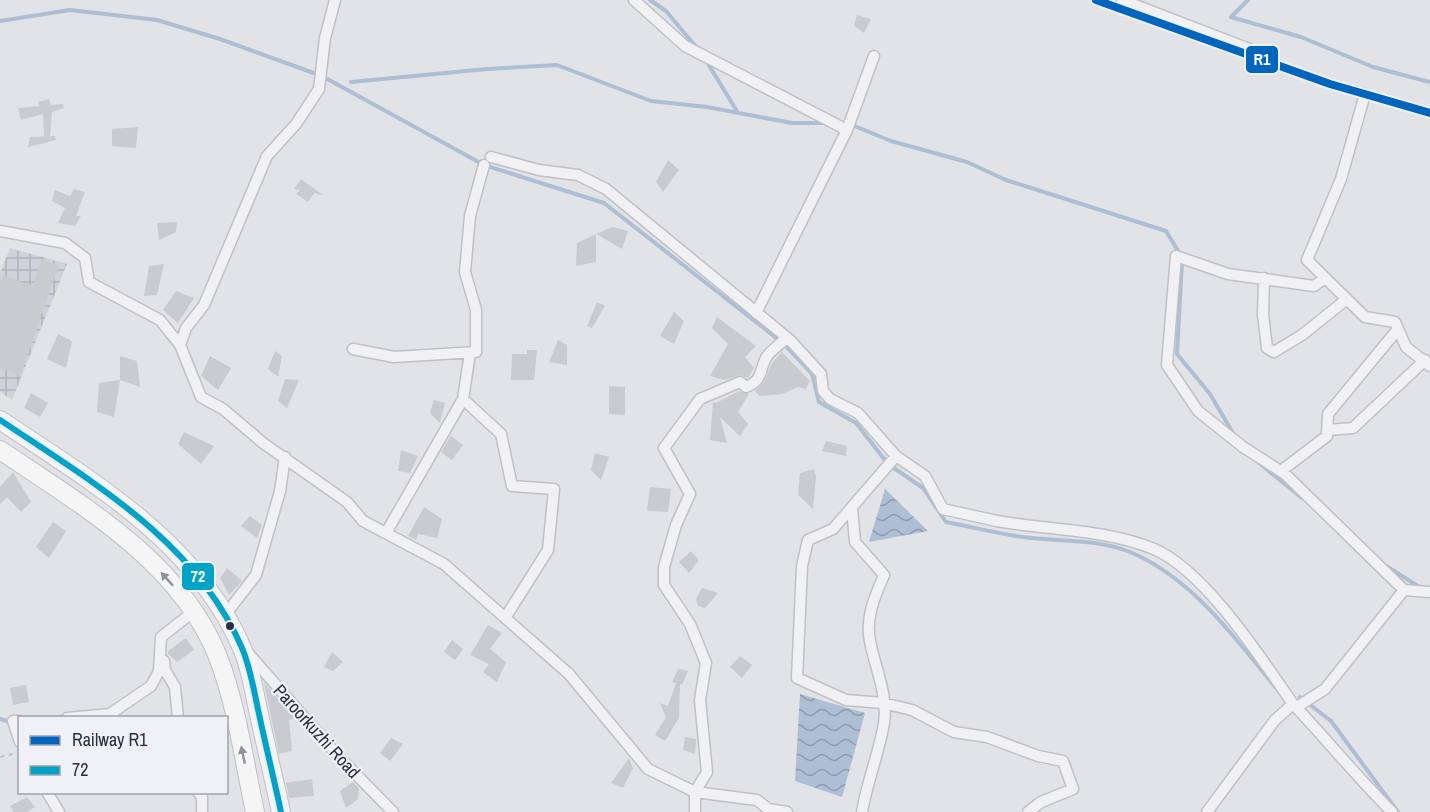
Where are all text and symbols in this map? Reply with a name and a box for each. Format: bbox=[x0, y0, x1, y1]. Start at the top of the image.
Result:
line badge: R1 bbox=[1245, 45, 1279, 74]
text: R1 bbox=[1254, 48, 1271, 70]
line badge: 72 bbox=[181, 562, 215, 591]
text: 72 bbox=[191, 565, 205, 587]
one-way arrow bbox=[161, 572, 174, 587]
unlabelled marker bbox=[224, 620, 236, 632]
street label: Paroorkuzhi Road bbox=[268, 678, 366, 784]
legend bbox=[18, 716, 228, 794]
text: Railway R1 bbox=[72, 727, 148, 752]
one-way arrow bbox=[237, 746, 247, 764]
text: 72 bbox=[72, 757, 88, 782]

